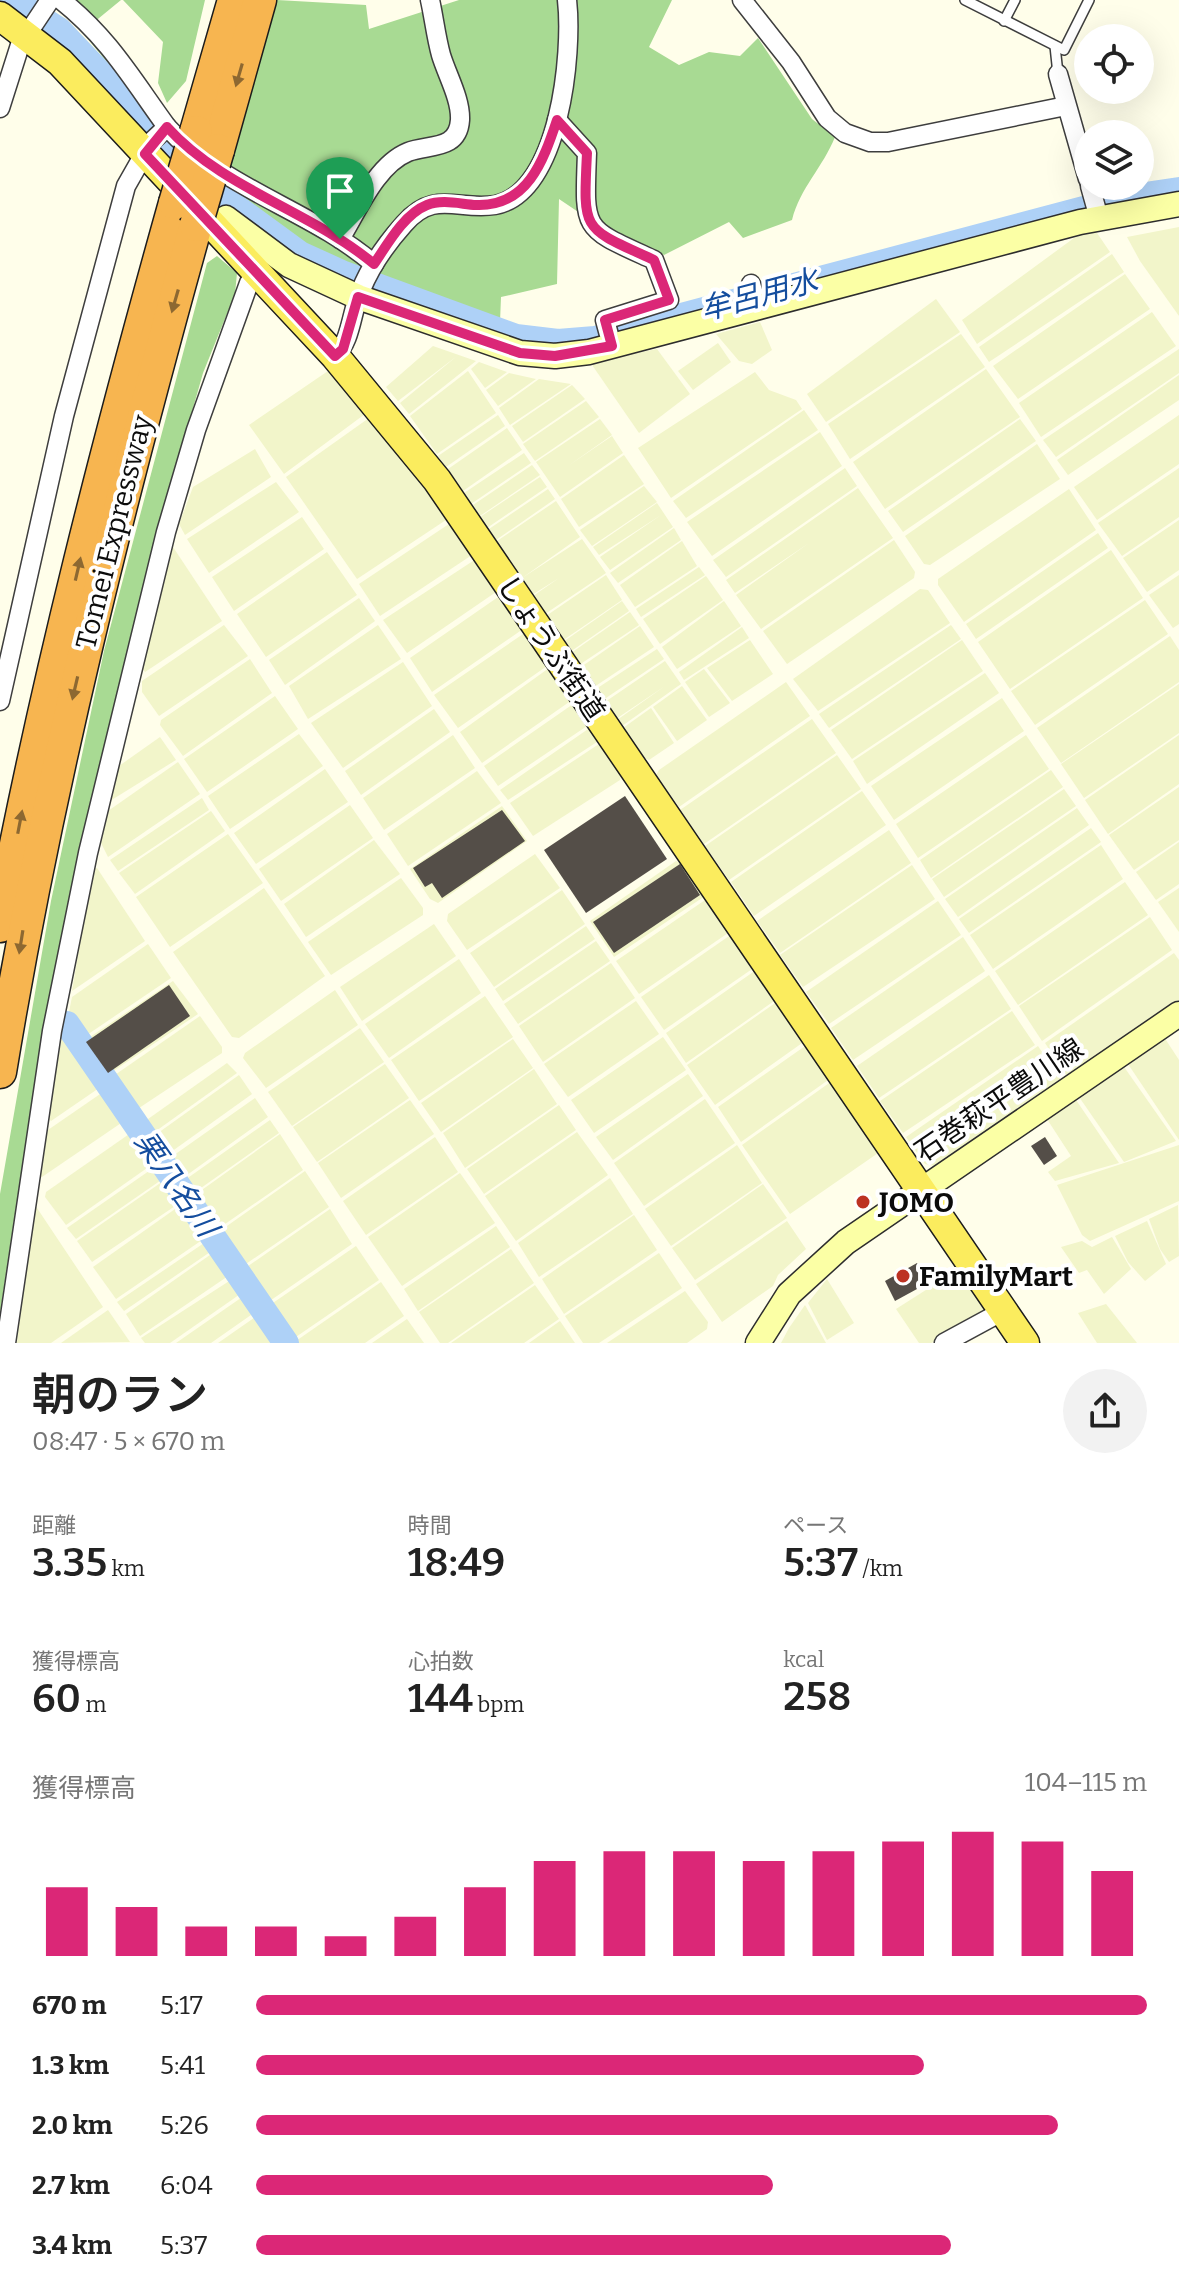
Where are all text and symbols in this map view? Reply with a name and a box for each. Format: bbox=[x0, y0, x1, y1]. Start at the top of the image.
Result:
map controls bbox=[1074, 24, 1154, 200]
button: locate bbox=[1074, 24, 1154, 104]
one-way arrow bbox=[232, 64, 245, 88]
button: layers bbox=[1074, 120, 1154, 200]
pin bbox=[306, 157, 374, 239]
icon: arrive bbox=[318, 169, 362, 213]
water label: 牟呂用水 bbox=[696, 261, 825, 328]
one-way arrow bbox=[168, 289, 181, 313]
street label: Tomei Expressway bbox=[69, 411, 159, 652]
one-way arrow bbox=[72, 556, 85, 581]
street label: しょうぶ街道 bbox=[490, 569, 612, 727]
one-way arrow bbox=[68, 675, 81, 700]
one-way arrow bbox=[14, 809, 26, 834]
one-way arrow bbox=[14, 930, 27, 955]
street label: 石巻萩平豊川線 bbox=[909, 1032, 1089, 1168]
water label: 栗八名川 bbox=[127, 1125, 227, 1246]
place label: JOMO bbox=[877, 1186, 954, 1219]
marker: JOMO bbox=[854, 1193, 872, 1211]
place label: FamilyMart bbox=[919, 1260, 1073, 1293]
marker: FamilyMart bbox=[894, 1267, 912, 1285]
text: 朝のラン bbox=[32, 1369, 208, 1422]
button: share bbox=[1063, 1369, 1147, 1453]
text: 08:47 · 5 × 670 m bbox=[32, 1426, 225, 1457]
text: 距離 bbox=[32, 1512, 76, 1539]
text: 時間 bbox=[408, 1512, 452, 1539]
text: ペース bbox=[783, 1512, 848, 1539]
text: 3.35 bbox=[32, 1539, 107, 1587]
text: 18:49 bbox=[408, 1539, 505, 1587]
text: 5:37 bbox=[783, 1539, 858, 1587]
text: km bbox=[107, 1555, 145, 1582]
text: /km bbox=[858, 1555, 903, 1582]
text: kcal bbox=[783, 1646, 824, 1673]
text: 獲得標高 bbox=[32, 1648, 120, 1675]
text: 心拍数 bbox=[408, 1648, 474, 1675]
text: 258 bbox=[783, 1673, 851, 1721]
text: 60 bbox=[32, 1675, 81, 1723]
text: 144 bbox=[408, 1675, 473, 1723]
text: m bbox=[81, 1691, 106, 1718]
text: bpm bbox=[473, 1691, 524, 1718]
text: 104–115 m bbox=[1025, 1767, 1147, 1798]
text: 獲得標高 bbox=[32, 1773, 136, 1804]
text: 670 m bbox=[32, 1990, 107, 2021]
text: 5:17 bbox=[160, 1990, 203, 2021]
text: 1.3 km bbox=[32, 2050, 109, 2081]
text: 5:41 bbox=[160, 2050, 205, 2081]
text: 2.0 km bbox=[32, 2110, 113, 2141]
text: 5:26 bbox=[160, 2110, 209, 2141]
text: 2.7 km bbox=[32, 2170, 110, 2201]
text: 6:04 bbox=[160, 2170, 213, 2201]
text: 3.4 km bbox=[32, 2230, 112, 2261]
text: 5:37 bbox=[160, 2230, 207, 2261]

